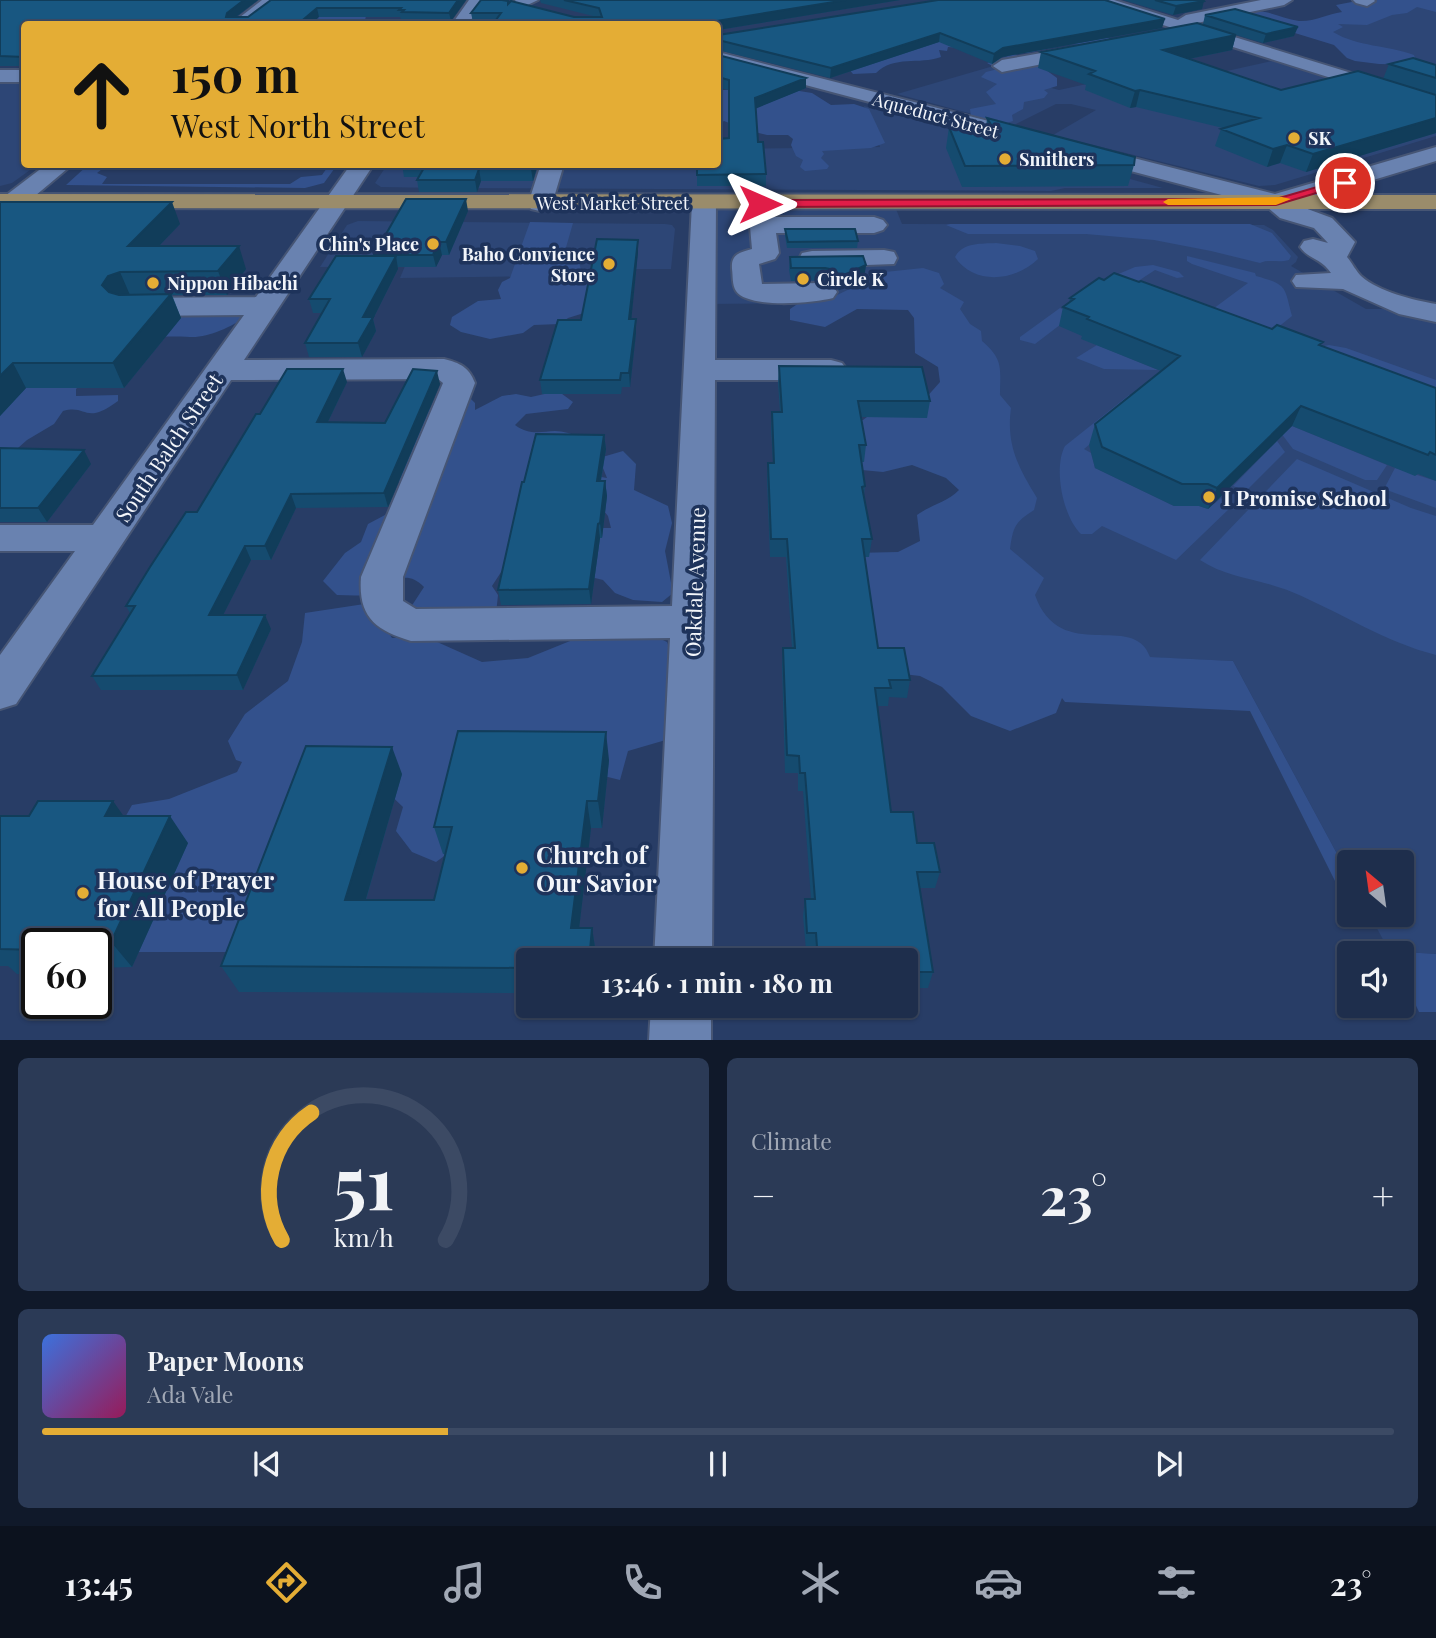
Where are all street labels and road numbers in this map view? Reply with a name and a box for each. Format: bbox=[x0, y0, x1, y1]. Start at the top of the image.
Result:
street label: Aqueduct Street bbox=[869, 86, 1002, 144]
street label: West Market Street bbox=[536, 191, 690, 215]
street label: South Balch Street bbox=[108, 367, 228, 527]
street label: Oakdale Avenue bbox=[677, 507, 711, 657]

